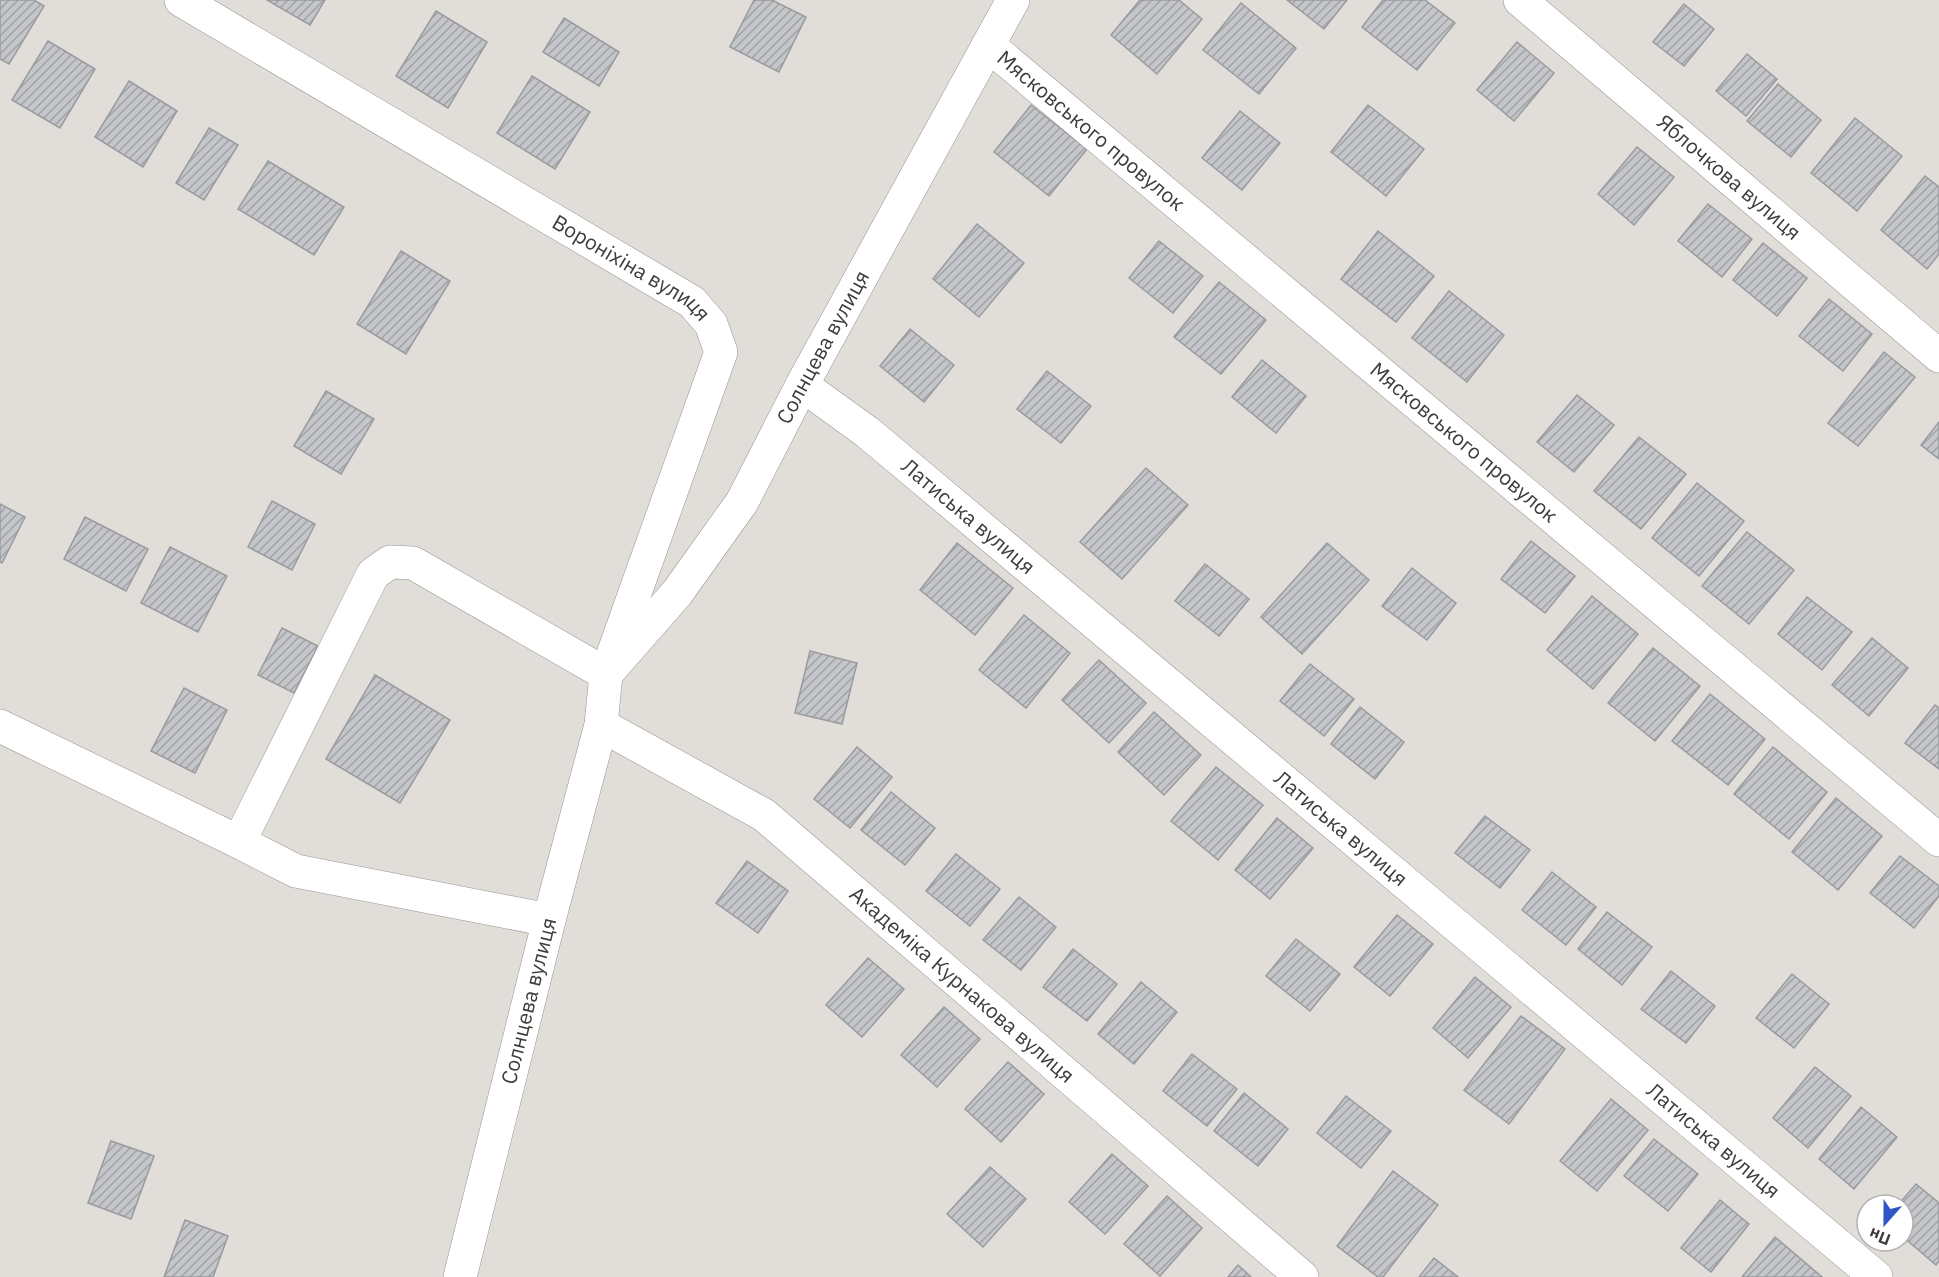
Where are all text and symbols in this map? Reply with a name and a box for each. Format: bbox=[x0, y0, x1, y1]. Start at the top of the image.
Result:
street label: Мясковського провулок bbox=[992, 44, 1191, 217]
street label: Яблочкова вулиця bbox=[1652, 107, 1807, 246]
street label: Вороніхіна вулиця bbox=[547, 208, 717, 326]
street label: Солнцева вулиця bbox=[769, 265, 875, 428]
street label: Мясковського провулок bbox=[1365, 355, 1564, 528]
street label: Латиська вулиця bbox=[896, 452, 1041, 580]
street label: Латиська вулиця bbox=[1269, 764, 1414, 892]
street label: Академіка Курнакова вулиця bbox=[844, 880, 1081, 1089]
street label: Солнцева вулиця bbox=[494, 915, 562, 1087]
street label: Латиська вулиця bbox=[1641, 1076, 1787, 1204]
north arrow bbox=[1855, 1193, 1915, 1253]
text: Пн bbox=[1866, 1224, 1893, 1250]

